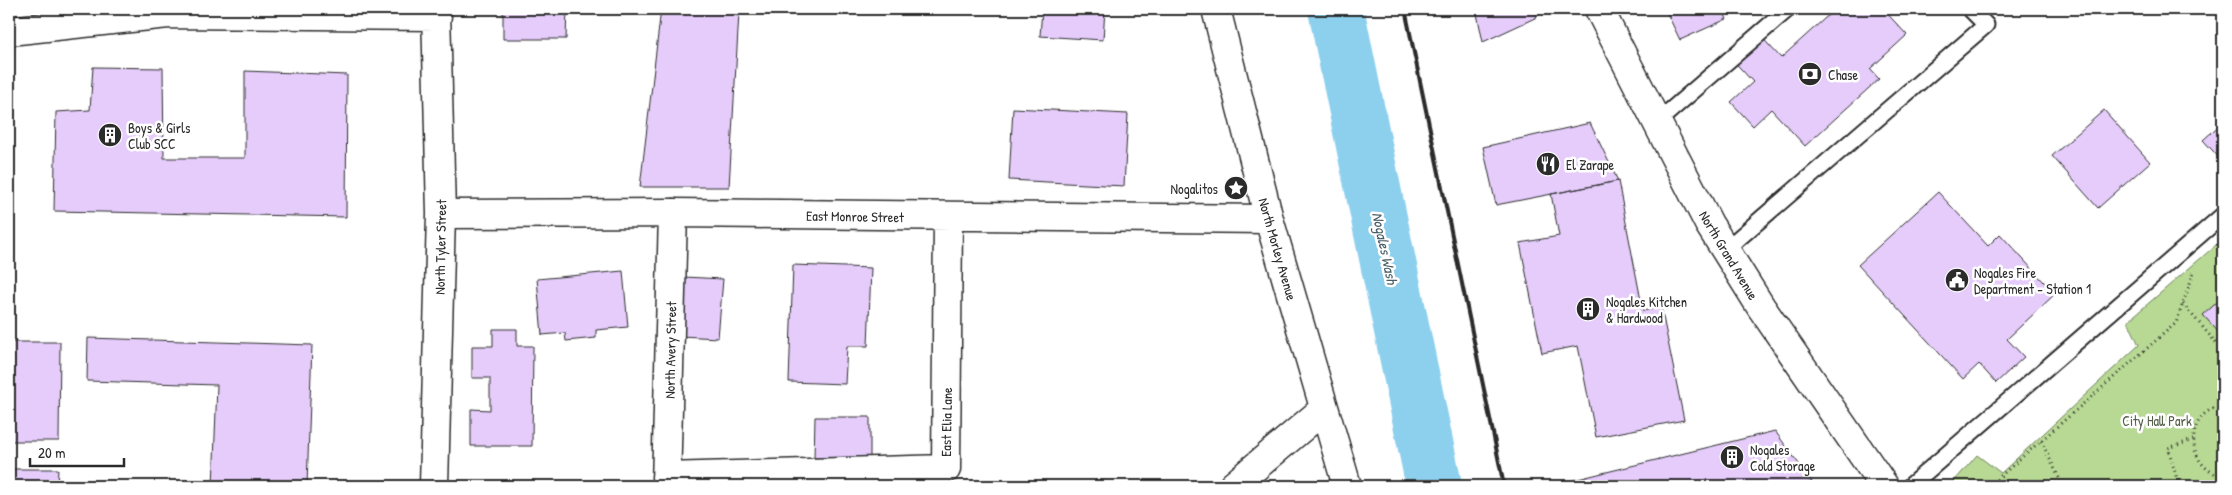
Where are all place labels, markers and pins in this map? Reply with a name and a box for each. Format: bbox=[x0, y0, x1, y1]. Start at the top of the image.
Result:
bank icon: Chase bbox=[1797, 61, 1823, 87]
place label: Chase bbox=[1828, 65, 1858, 84]
place label: Boys & Girls Club SCC bbox=[128, 118, 190, 153]
building icon: Boys & Girls Club SCC bbox=[97, 122, 123, 148]
restaurant icon: El Zarape bbox=[1535, 151, 1561, 177]
place label: El Zarape bbox=[1566, 155, 1615, 175]
place icon: Nogalitos bbox=[1223, 175, 1249, 201]
place label: Nogalitos bbox=[1170, 179, 1218, 199]
place label: Nogales Fire Department - Station 1 bbox=[1974, 263, 2091, 299]
public building icon: Nogales Fire Department - Station 1 bbox=[1944, 267, 1970, 293]
place label: Nogales Kitchen & Hardwood bbox=[1606, 292, 1687, 327]
building icon: Nogales Kitchen & Hardwood bbox=[1575, 296, 1601, 322]
place label: Nogales Cold Storage bbox=[1750, 440, 1816, 476]
building icon: Nogales Cold Storage bbox=[1719, 444, 1745, 470]

